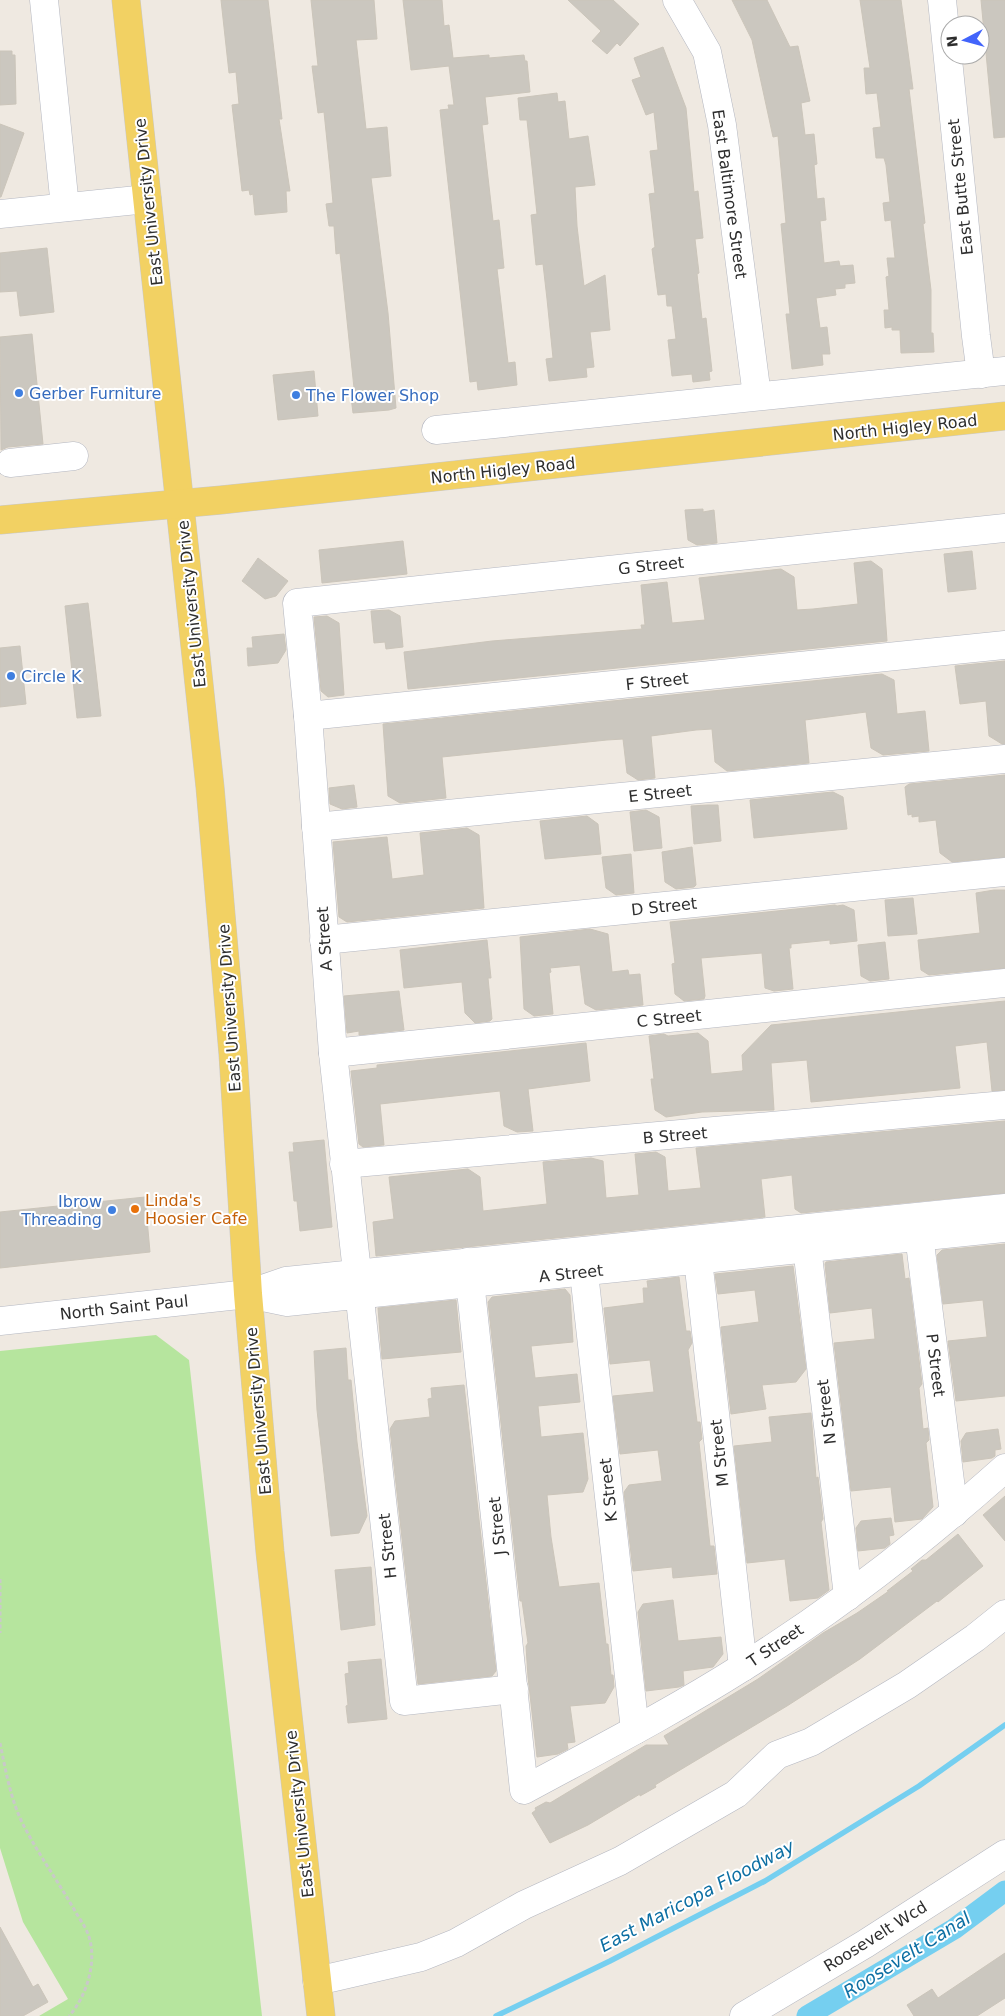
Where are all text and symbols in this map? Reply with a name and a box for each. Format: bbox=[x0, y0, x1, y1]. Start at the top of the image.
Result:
north arrow bbox=[940, 15, 990, 65]
text: N bbox=[944, 35, 961, 48]
street label: East Baltimore Street bbox=[708, 108, 751, 280]
street label: East University Drive bbox=[130, 117, 167, 287]
street label: East Butte Street bbox=[944, 118, 977, 256]
place label: Gerber Furniture bbox=[29, 384, 161, 403]
place label: The Flower Shop bbox=[305, 386, 439, 405]
marker: Gerber Furniture bbox=[13, 387, 25, 399]
marker: The Flower Shop bbox=[290, 389, 302, 401]
street label: North Higley Road bbox=[832, 410, 978, 445]
street label: North Higley Road bbox=[430, 453, 576, 488]
street label: East University Drive bbox=[173, 519, 210, 689]
street label: G Street bbox=[617, 553, 685, 578]
place label: Circle K bbox=[21, 667, 82, 686]
street label: F Street bbox=[625, 669, 689, 694]
marker: Circle K bbox=[5, 670, 17, 682]
street label: E Street bbox=[627, 781, 693, 806]
street label: D Street bbox=[630, 894, 698, 919]
street label: A Street bbox=[313, 906, 336, 972]
street label: East University Drive bbox=[214, 923, 245, 1092]
street label: C Street bbox=[636, 1006, 702, 1031]
street label: B Street bbox=[642, 1123, 708, 1148]
place label: Linda's Hoosier Cafe bbox=[145, 1191, 247, 1228]
place label: Ibrow Threading bbox=[20, 1192, 102, 1229]
marker: Linda's Hoosier Cafe bbox=[129, 1203, 141, 1215]
marker: Ibrow Threading bbox=[106, 1204, 118, 1216]
street label: A Street bbox=[538, 1261, 604, 1286]
street label: North Saint Paul bbox=[59, 1291, 189, 1324]
street label: East University Drive bbox=[242, 1326, 275, 1495]
street label: P Street bbox=[922, 1332, 949, 1398]
street label: N Street bbox=[813, 1378, 840, 1446]
street label: M Street bbox=[707, 1418, 732, 1488]
street label: K Street bbox=[596, 1457, 621, 1523]
street label: J Street bbox=[485, 1496, 510, 1557]
street label: H Street bbox=[375, 1512, 400, 1580]
street label: T Street bbox=[743, 1620, 807, 1672]
street label: East University Drive bbox=[281, 1729, 318, 1899]
water label: East Maricopa Floodway bbox=[596, 1835, 798, 1956]
street label: Roosevelt Wcd bbox=[820, 1897, 930, 1976]
water label: Roosevelt Canal bbox=[839, 1907, 974, 2002]

